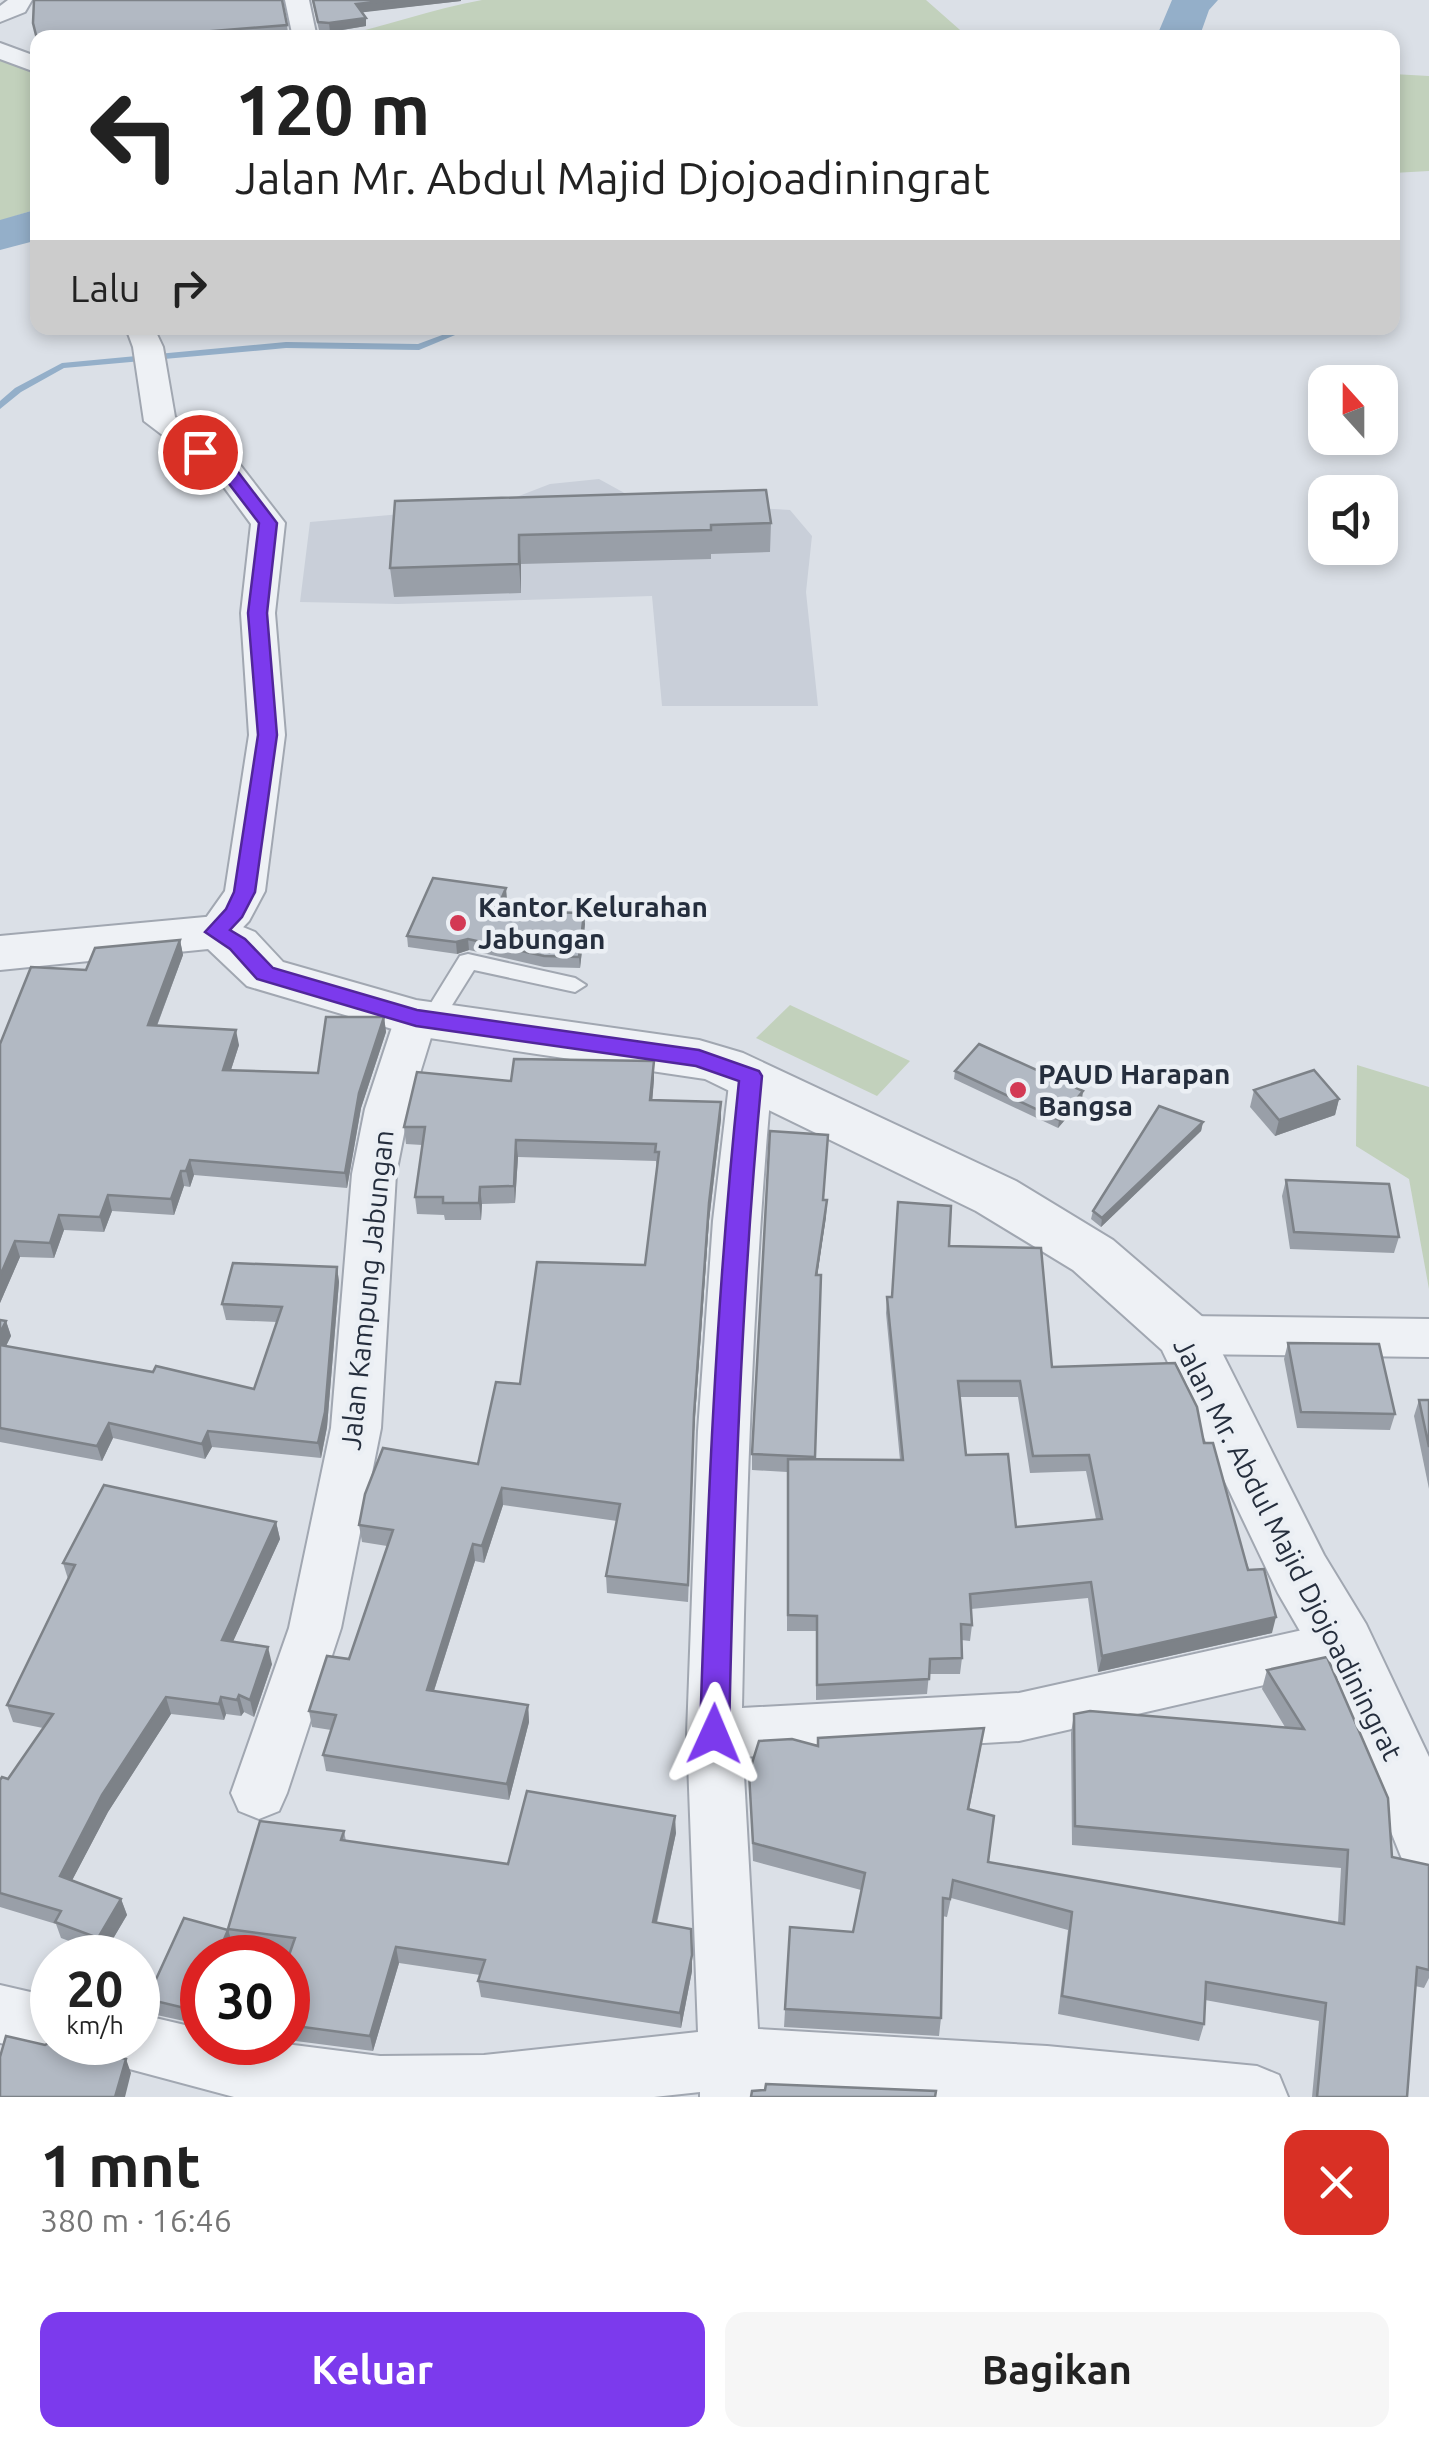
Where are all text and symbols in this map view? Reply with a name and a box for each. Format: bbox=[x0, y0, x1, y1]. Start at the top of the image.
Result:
icon: left bbox=[70, 70, 200, 200]
text: 120 m bbox=[235, 70, 430, 148]
text: Jalan Mr. Abdul Majid Djojoadiningrat bbox=[235, 152, 990, 203]
icon: right bbox=[161, 260, 216, 315]
text: Lalu bbox=[70, 267, 141, 309]
north arrow bbox=[1308, 365, 1398, 455]
map controls bbox=[1308, 365, 1398, 565]
pin bbox=[158, 410, 243, 495]
icon: arrive bbox=[173, 425, 228, 480]
button: sound bbox=[1308, 475, 1398, 565]
place label: Kantor Kelurahan Jabungan bbox=[478, 891, 708, 954]
marker: Kantor Kelurahan Jabungan bbox=[447, 912, 469, 934]
place label: PAUD Harapan Bangsa bbox=[1038, 1058, 1230, 1121]
marker: PAUD Harapan Bangsa bbox=[1007, 1079, 1029, 1101]
street label: Jalan Kampung Jabungan bbox=[334, 1128, 399, 1452]
street label: Jalan Mr. Abdul Majid Djojoadiningrat bbox=[1168, 1332, 1409, 1765]
position arrow bbox=[662, 1682, 766, 1786]
speed limit sign: 30 bbox=[180, 1935, 310, 2065]
text: 20 bbox=[67, 1960, 123, 2016]
text: km/h bbox=[66, 2011, 124, 2039]
button: close bbox=[1284, 2130, 1389, 2235]
text: 1 mnt bbox=[40, 2131, 201, 2198]
text: 380 m · 16:46 bbox=[40, 2202, 232, 2238]
button: Keluar bbox=[40, 2312, 705, 2427]
button: Bagikan bbox=[725, 2312, 1389, 2427]

